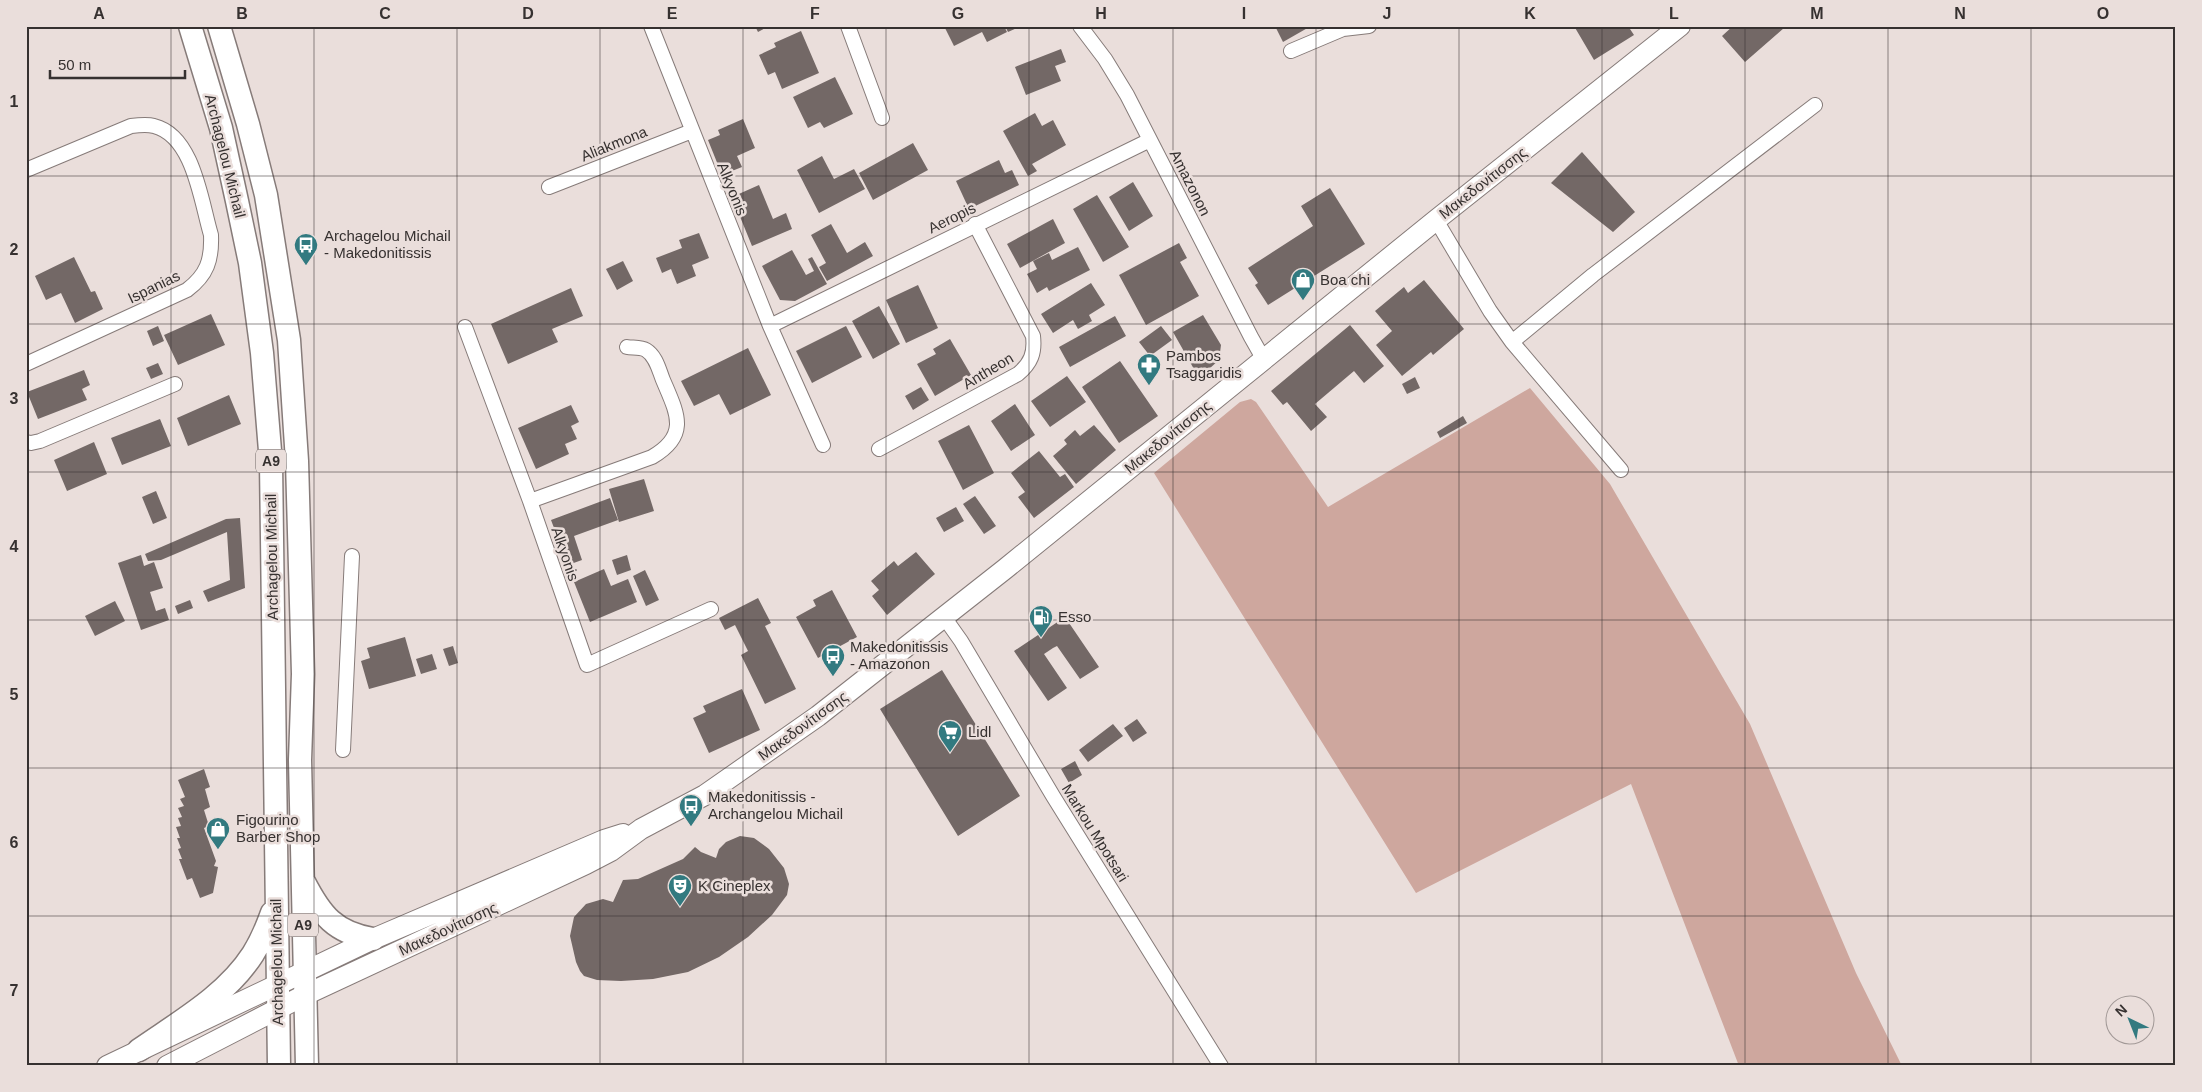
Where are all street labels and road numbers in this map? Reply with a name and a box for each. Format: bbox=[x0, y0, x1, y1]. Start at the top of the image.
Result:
street label: Archagelou Michail bbox=[202, 92, 249, 219]
street label: Aliakmona bbox=[578, 122, 650, 165]
street label: Μακεδονίτισσης bbox=[1436, 143, 1530, 222]
street label: Amazonon bbox=[1167, 147, 1214, 219]
street label: Alkyonis bbox=[714, 160, 751, 218]
street label: Aeropis bbox=[925, 199, 978, 236]
street label: Ispanias bbox=[125, 267, 183, 306]
street label: Antheon bbox=[959, 349, 1016, 392]
street label: Μακεδονίτισσης bbox=[1121, 397, 1214, 477]
road number: A9 bbox=[256, 450, 286, 472]
street label: Archagelou Michail bbox=[262, 494, 281, 621]
street label: Alkyonis bbox=[548, 525, 583, 583]
street label: Μακεδονίτισσης bbox=[755, 687, 851, 764]
street label: Markou Mpotsari bbox=[1059, 781, 1132, 885]
street label: Μακεδονίτισσης bbox=[396, 898, 500, 959]
street label: Archagelou Michail bbox=[267, 899, 286, 1026]
road number: A9 bbox=[288, 914, 318, 936]

